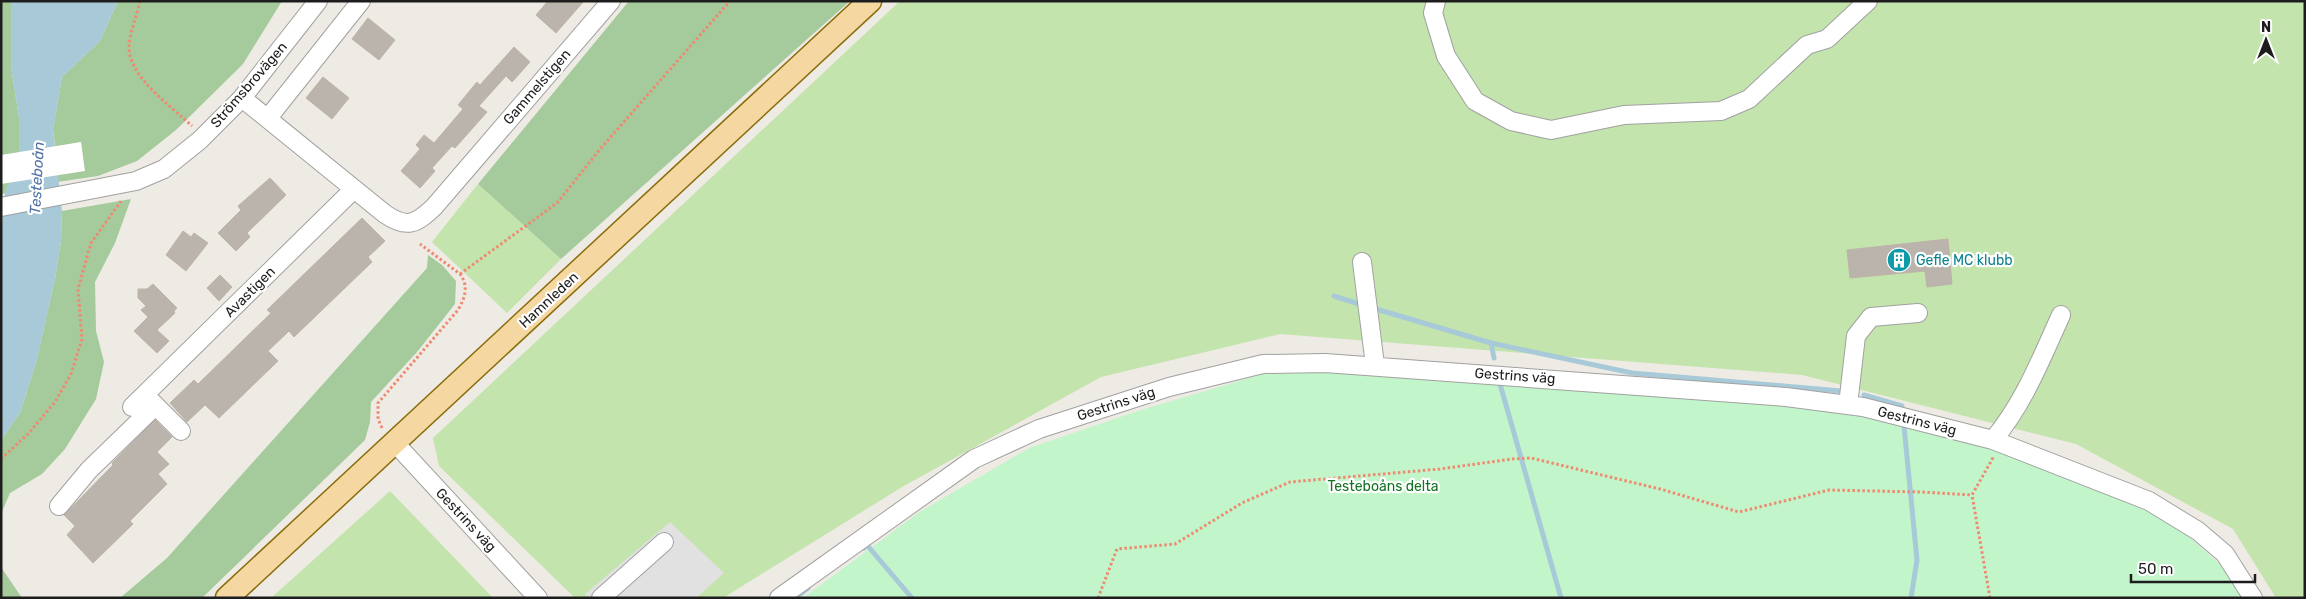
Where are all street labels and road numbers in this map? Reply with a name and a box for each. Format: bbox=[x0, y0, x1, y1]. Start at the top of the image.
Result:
street label: Strömsbrovägen bbox=[207, 39, 291, 131]
street label: Gammelstigen bbox=[500, 46, 574, 128]
street label: Avastigen bbox=[221, 263, 279, 321]
street label: Hamnleden bbox=[516, 268, 582, 332]
street label: Gestrins väg bbox=[1474, 365, 1556, 387]
street label: Gestrins väg bbox=[1075, 383, 1157, 425]
street label: Gestrins väg bbox=[1876, 403, 1958, 439]
street label: Gestrins väg bbox=[432, 485, 500, 555]

